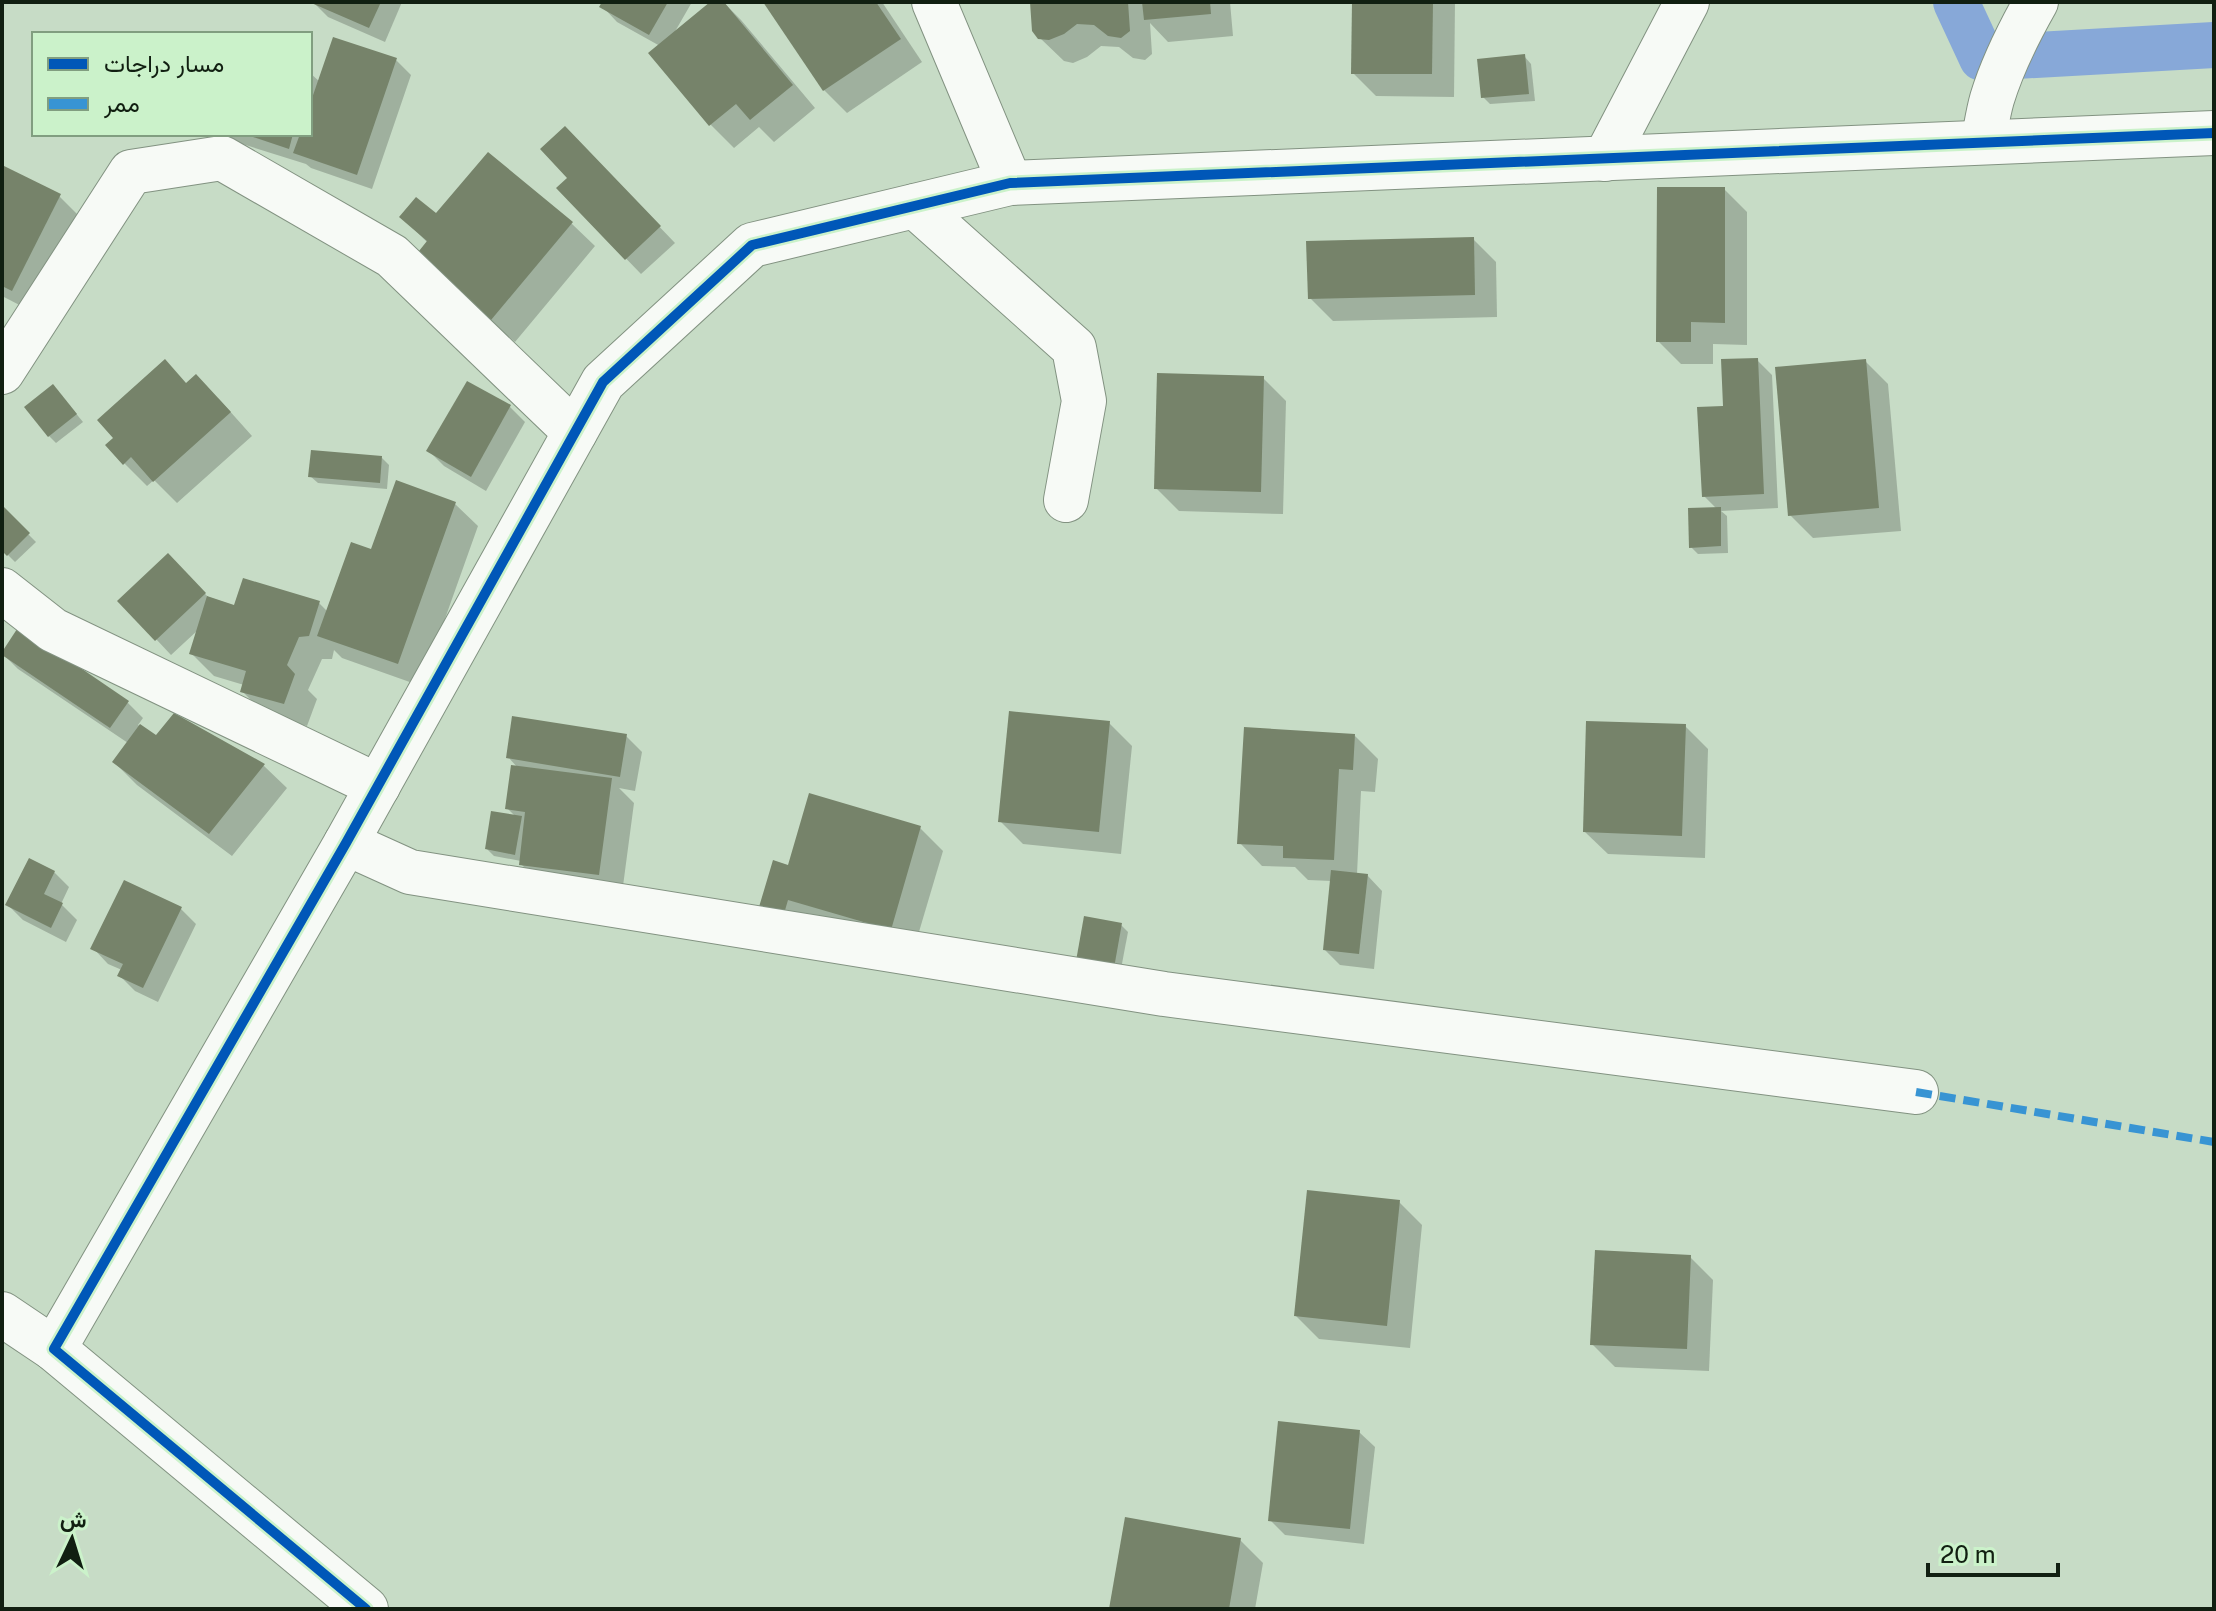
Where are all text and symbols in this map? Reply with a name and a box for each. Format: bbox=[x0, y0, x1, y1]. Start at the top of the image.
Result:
legend bbox=[32, 32, 312, 136]
text: مسار دراجات bbox=[104, 49, 224, 79]
text: ممر bbox=[103, 89, 140, 119]
north arrow bbox=[32, 1499, 112, 1579]
text: ش bbox=[59, 1505, 87, 1534]
scale bar bbox=[1928, 1527, 2058, 1577]
text: 20 m bbox=[1940, 1540, 1996, 1568]

